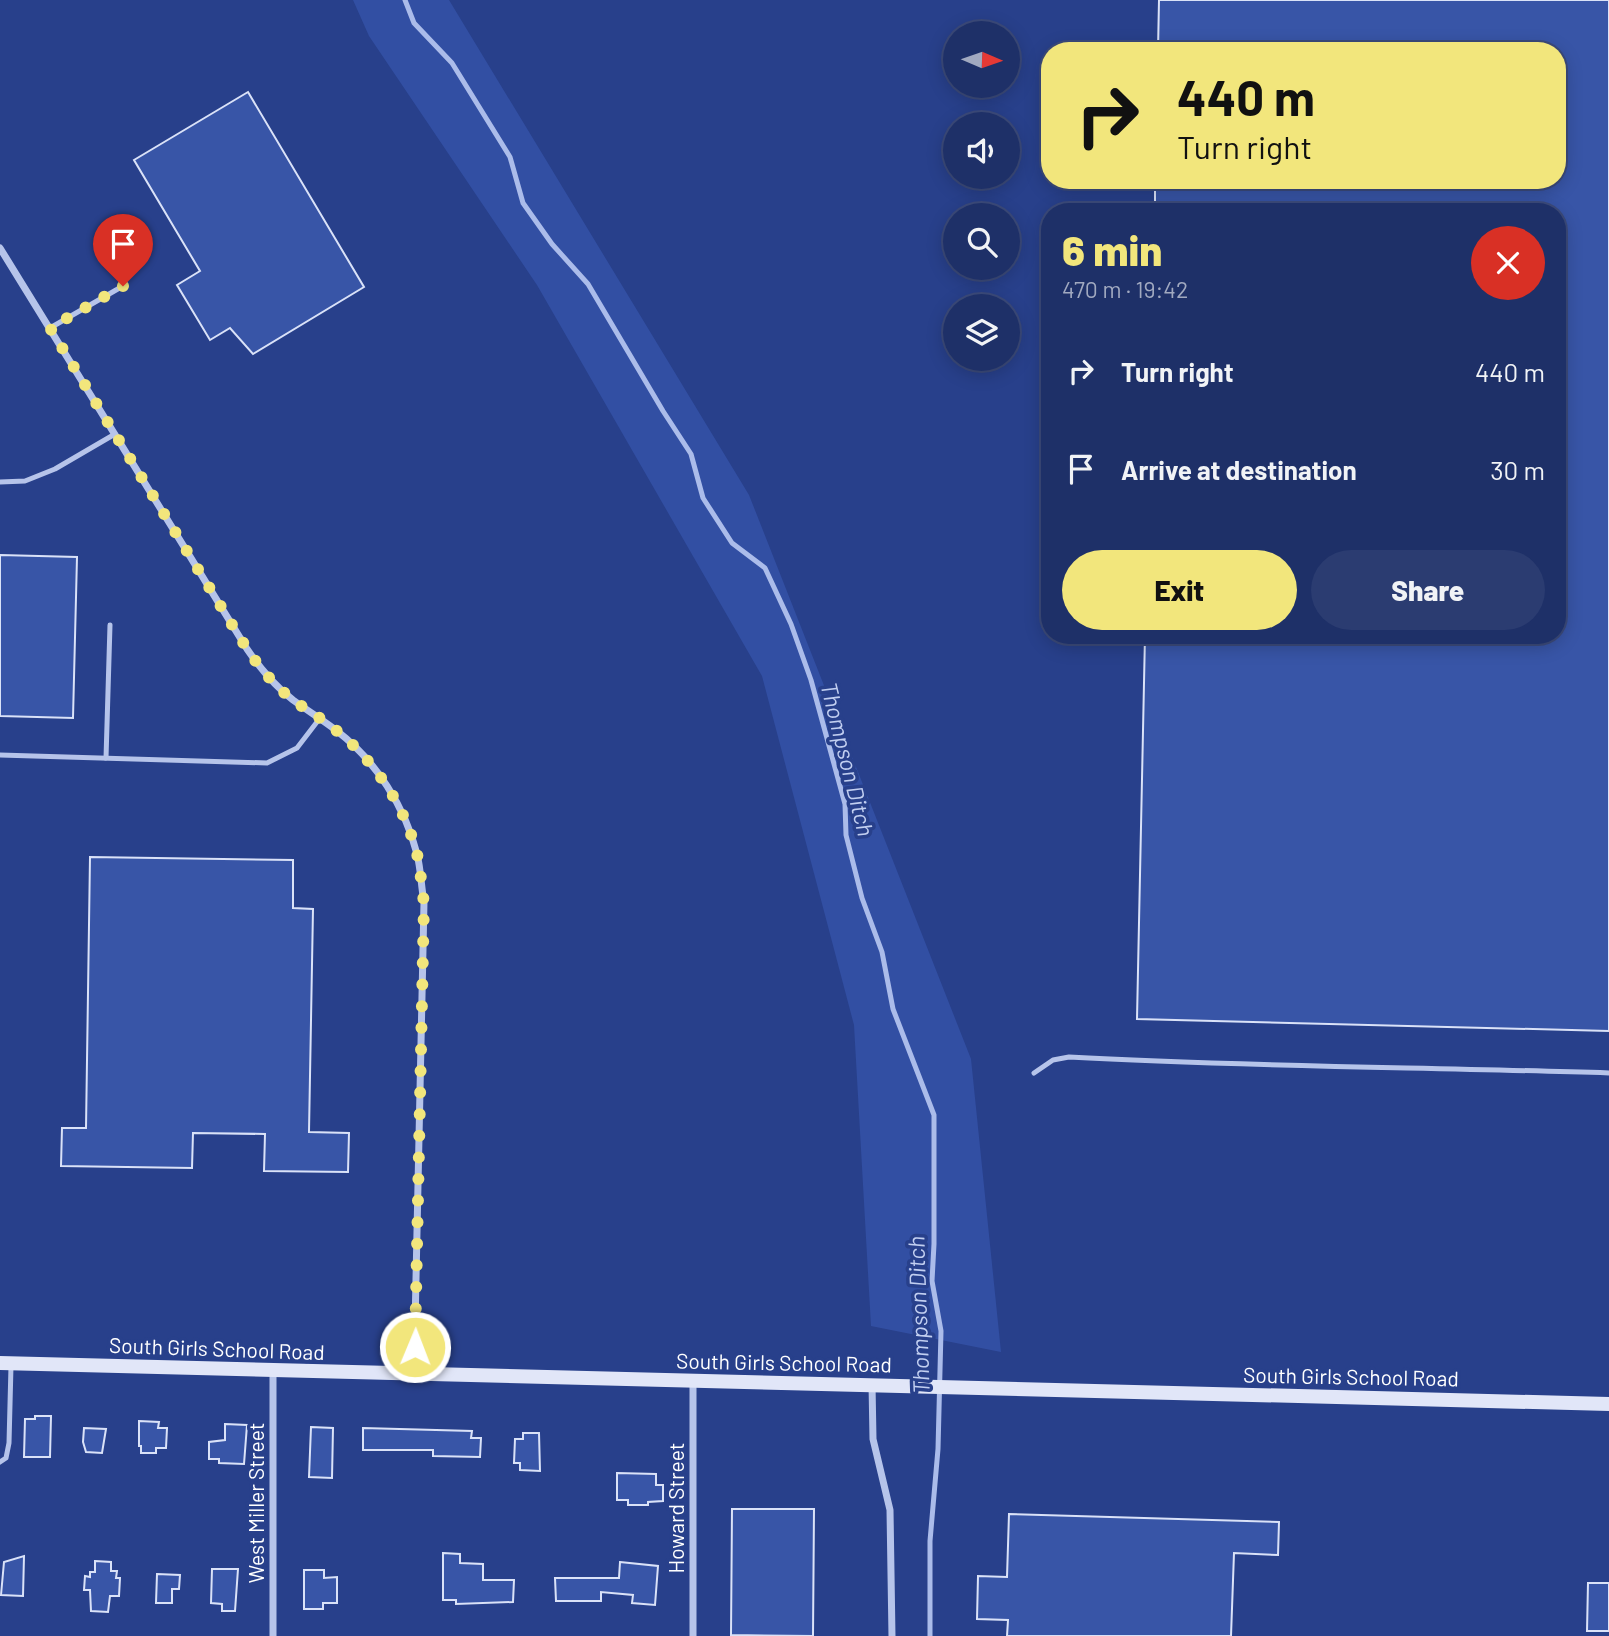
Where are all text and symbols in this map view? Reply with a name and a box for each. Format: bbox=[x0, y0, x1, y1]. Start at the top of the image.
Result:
north arrow bbox=[943, 21, 1020, 98]
map controls bbox=[943, 21, 1020, 371]
text: 440 m bbox=[1177, 67, 1315, 126]
icon: right bbox=[1062, 70, 1153, 161]
button: sound bbox=[943, 112, 1020, 189]
text: Turn right bbox=[1177, 127, 1312, 165]
button: search bbox=[943, 203, 1020, 280]
pin bbox=[93, 214, 153, 286]
text: 6 min bbox=[1062, 224, 1162, 274]
icon: arrive bbox=[104, 225, 142, 263]
button: close bbox=[1471, 226, 1545, 300]
text: 470 m · 19:42 bbox=[1062, 275, 1188, 303]
button: layers bbox=[943, 294, 1020, 371]
icon: right bbox=[1062, 352, 1100, 390]
text: Turn right bbox=[1121, 356, 1234, 387]
text: 440 m bbox=[1475, 356, 1545, 387]
icon: arrive bbox=[1062, 450, 1100, 488]
text: Arrive at destination bbox=[1121, 454, 1357, 485]
text: 30 m bbox=[1490, 454, 1545, 485]
button: Exit bbox=[1062, 550, 1297, 630]
button: Share bbox=[1311, 550, 1545, 630]
water label: Thompson Ditch bbox=[815, 679, 881, 839]
water label: Thompson Ditch bbox=[901, 1236, 935, 1394]
position arrow bbox=[378, 1310, 452, 1384]
street label: South Girls School Road bbox=[109, 1332, 325, 1364]
street label: South Girls School Road bbox=[676, 1348, 892, 1376]
street label: South Girls School Road bbox=[1243, 1362, 1459, 1390]
street label: West Miller Street bbox=[243, 1423, 268, 1583]
street label: Howard Street bbox=[663, 1443, 688, 1573]

